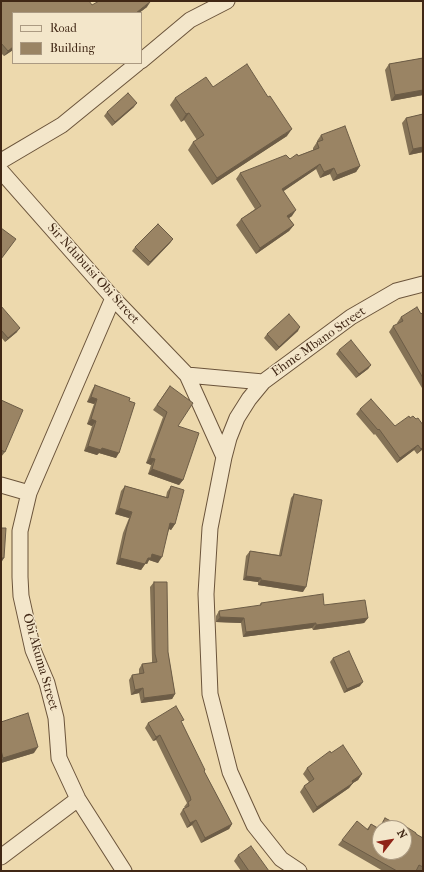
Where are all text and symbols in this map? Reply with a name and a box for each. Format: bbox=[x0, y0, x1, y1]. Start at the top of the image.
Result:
legend bbox=[12, 12, 142, 64]
text: Road bbox=[50, 21, 77, 35]
text: Building bbox=[50, 41, 95, 55]
street label: Sir Ndubuisi Obi Street bbox=[44, 220, 142, 328]
street label: Ehme Mbano Street bbox=[269, 304, 369, 380]
street label: Obi Akuma Street bbox=[19, 612, 61, 712]
north arrow bbox=[372, 820, 412, 860]
text: N bbox=[394, 827, 410, 841]

